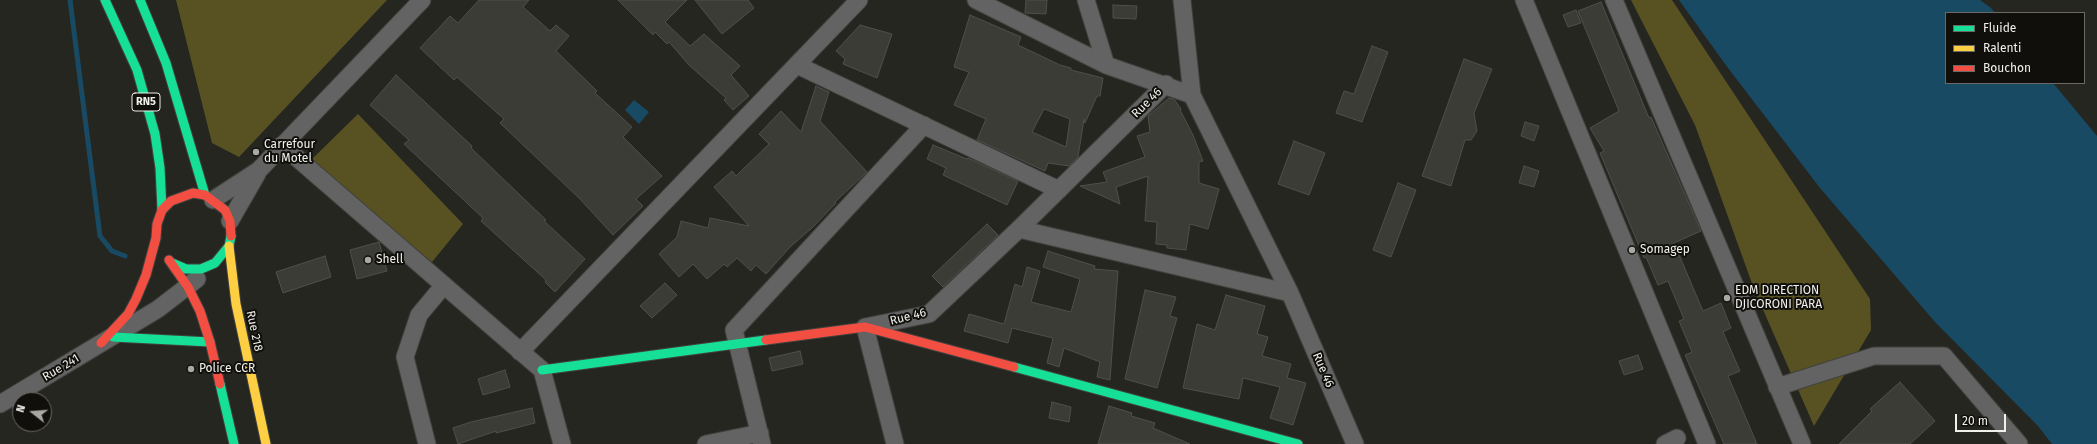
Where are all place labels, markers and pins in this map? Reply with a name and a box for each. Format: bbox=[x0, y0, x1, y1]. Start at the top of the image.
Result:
place label: Carrefour du Motel bbox=[264, 138, 315, 166]
marker: Carrefour du Motel bbox=[251, 147, 261, 157]
place label: Somagep bbox=[1640, 243, 1690, 257]
marker: Somagep bbox=[1627, 245, 1637, 255]
place label: Shell bbox=[376, 253, 403, 267]
marker: Shell bbox=[363, 255, 373, 265]
place label: EDM DIRECTION DJICORONI PARA bbox=[1735, 284, 1822, 312]
marker: EDM DIRECTION DJICORONI PARA bbox=[1722, 293, 1732, 303]
place label: Police CCR bbox=[199, 362, 255, 376]
marker: Police CCR bbox=[186, 364, 196, 374]

